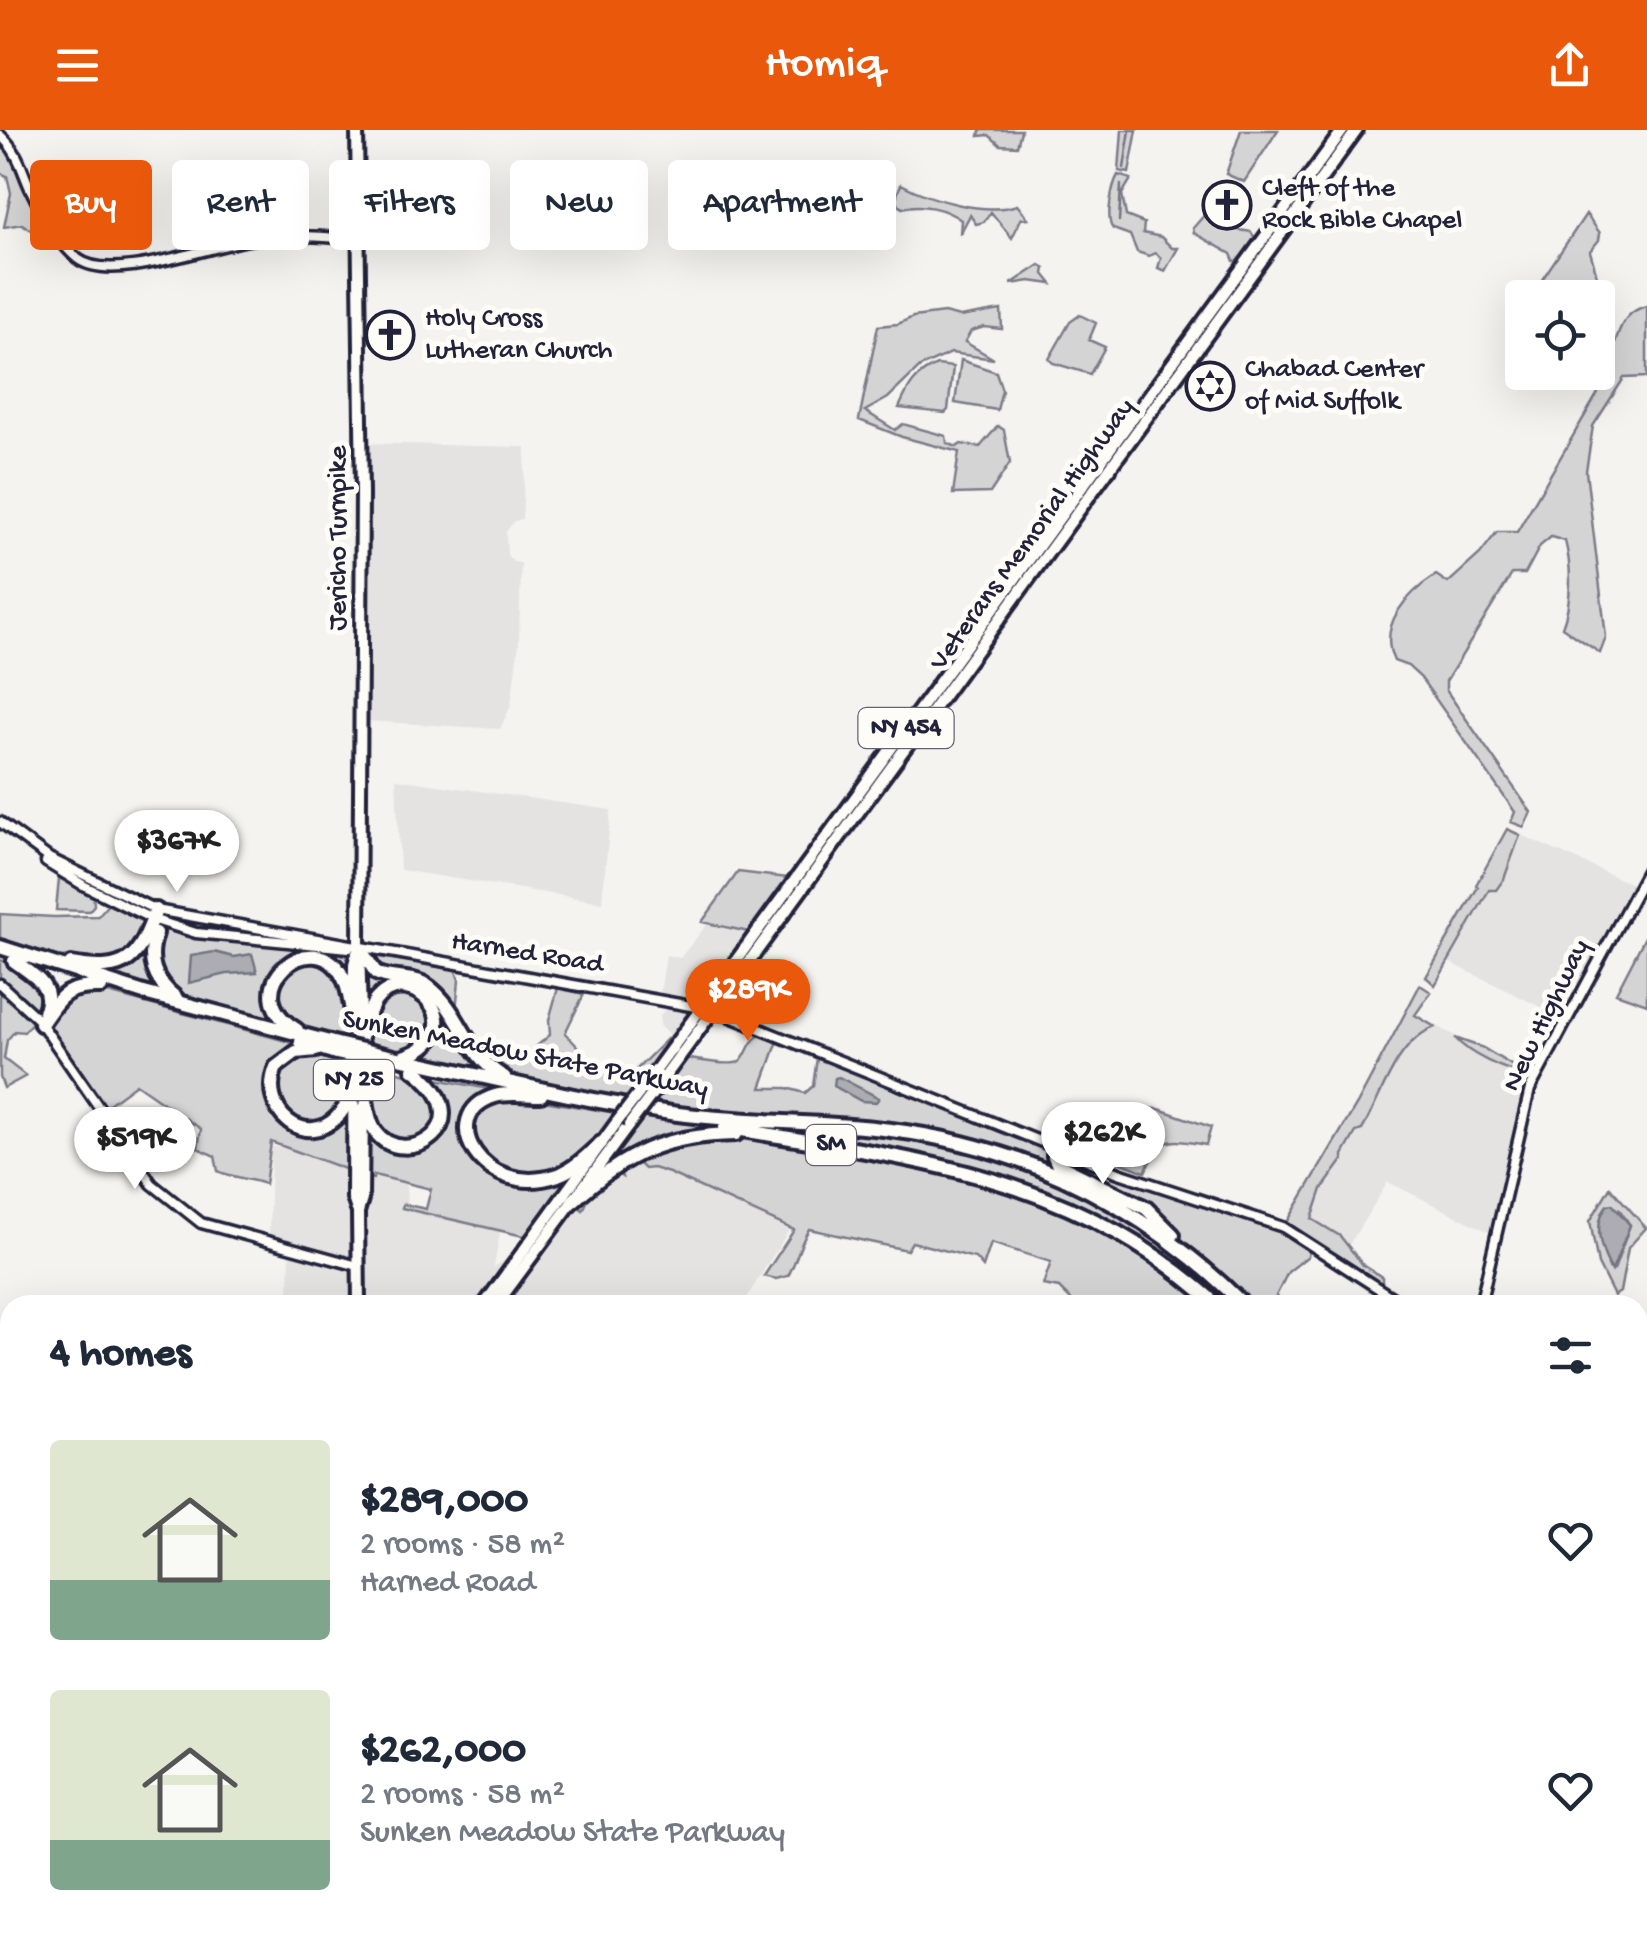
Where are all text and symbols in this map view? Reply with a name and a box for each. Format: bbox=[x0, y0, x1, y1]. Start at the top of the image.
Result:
icon: menu bbox=[50, 38, 105, 93]
icon: share bbox=[1542, 38, 1597, 93]
text: Homiq bbox=[765, 39, 882, 92]
chip: Buy bbox=[30, 160, 152, 250]
chip: Rent bbox=[172, 160, 309, 250]
chip: Filters bbox=[329, 160, 490, 250]
chip: New bbox=[510, 160, 648, 250]
chip: Apartment bbox=[668, 160, 896, 250]
place label: Cleft of the Rock Bible Chapel bbox=[1262, 173, 1462, 238]
church icon: Cleft of the Rock Bible Chapel bbox=[1201, 179, 1253, 231]
map controls bbox=[1505, 280, 1615, 390]
button: locate bbox=[1505, 280, 1615, 390]
place label: Holy Cross Lutheran Church bbox=[425, 303, 613, 368]
church icon: Holy Cross Lutheran Church bbox=[364, 309, 416, 361]
place label: Chabad Center of Mid Suffolk bbox=[1245, 354, 1425, 419]
synagogue icon: Chabad Center of Mid Suffolk bbox=[1184, 360, 1236, 412]
street label: Veterans Memorial Highway bbox=[923, 392, 1143, 678]
street label: Jericho Turnpike bbox=[323, 445, 356, 630]
road number: NY 454 bbox=[858, 708, 954, 748]
pin: $367K bbox=[107, 810, 247, 895]
text: $367K bbox=[136, 823, 218, 861]
street label: Harned Road bbox=[449, 926, 608, 983]
street label: New Highway bbox=[1496, 934, 1598, 1097]
pin: $289K bbox=[678, 959, 818, 1044]
text: $289K bbox=[707, 972, 789, 1010]
street label: Sunken Meadow State Parkway bbox=[339, 1003, 711, 1107]
road number: NY 25 bbox=[314, 1060, 394, 1100]
pin: $262K bbox=[1033, 1102, 1173, 1187]
pin: $519K bbox=[65, 1107, 205, 1192]
text: $262K bbox=[1063, 1115, 1143, 1153]
text: $519K bbox=[96, 1120, 174, 1158]
road number: SM bbox=[806, 1125, 856, 1165]
icon: filters bbox=[1543, 1328, 1598, 1383]
text: 4 homes bbox=[50, 1331, 191, 1380]
text: $289,000 bbox=[360, 1478, 528, 1527]
icon: home bbox=[130, 1480, 250, 1600]
icon: heart bbox=[1543, 1513, 1598, 1568]
text: 2 rooms · 58 m² bbox=[360, 1527, 565, 1565]
text: Harned Road bbox=[360, 1565, 535, 1603]
text: $262,000 bbox=[360, 1728, 526, 1777]
icon: home bbox=[130, 1730, 250, 1850]
icon: heart bbox=[1543, 1763, 1598, 1818]
text: 2 rooms · 58 m² bbox=[360, 1777, 565, 1815]
text: Sunken Meadow State Parkway bbox=[360, 1815, 785, 1853]

